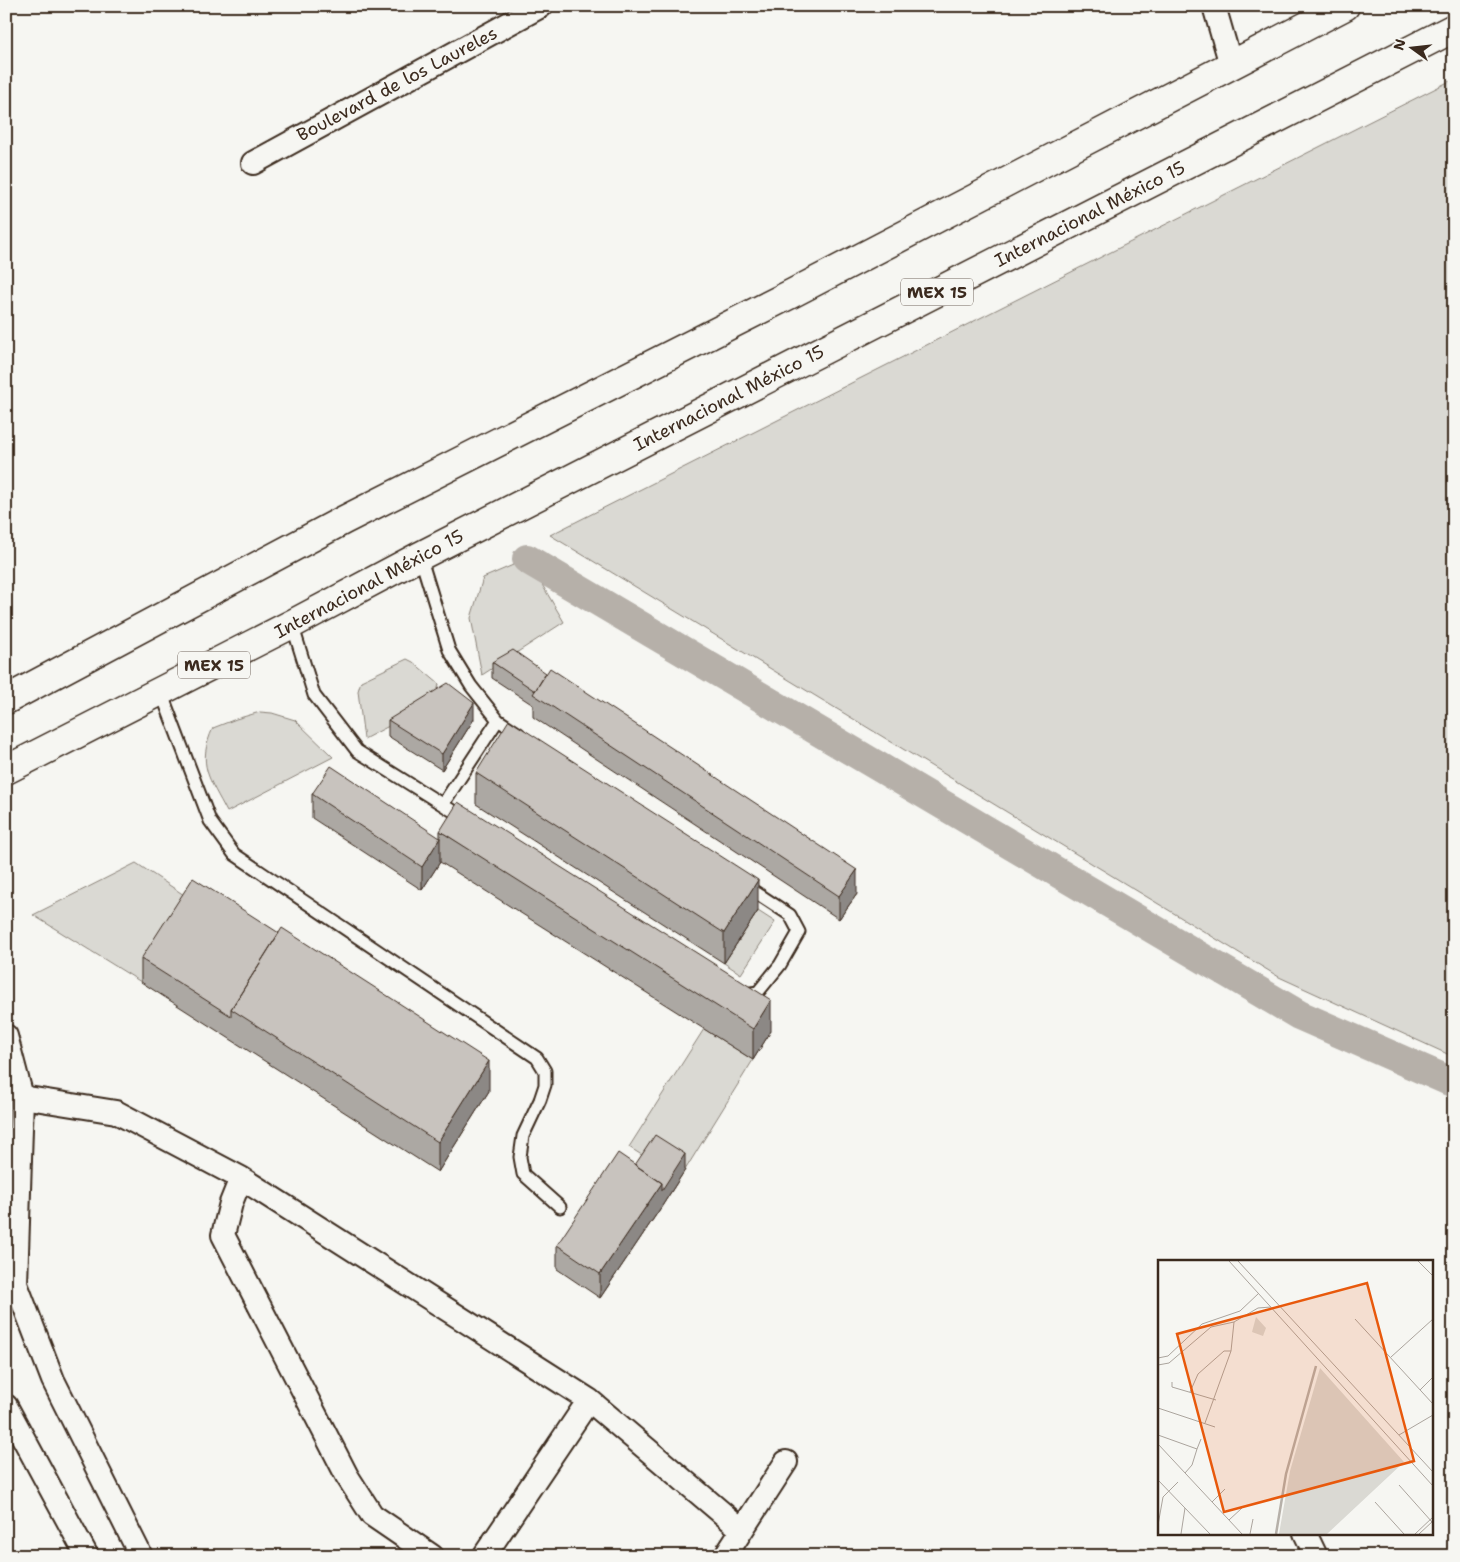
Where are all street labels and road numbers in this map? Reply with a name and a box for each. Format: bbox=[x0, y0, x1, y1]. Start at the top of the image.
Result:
street label: Boulevard de los Laureles bbox=[293, 21, 501, 147]
street label: Internacional México 15 bbox=[991, 155, 1189, 273]
road number: MEX 15 bbox=[901, 278, 973, 306]
street label: Internacional México 15 bbox=[630, 339, 828, 457]
street label: Internacional México 15 bbox=[270, 524, 468, 644]
road number: MEX 15 bbox=[178, 652, 250, 678]

